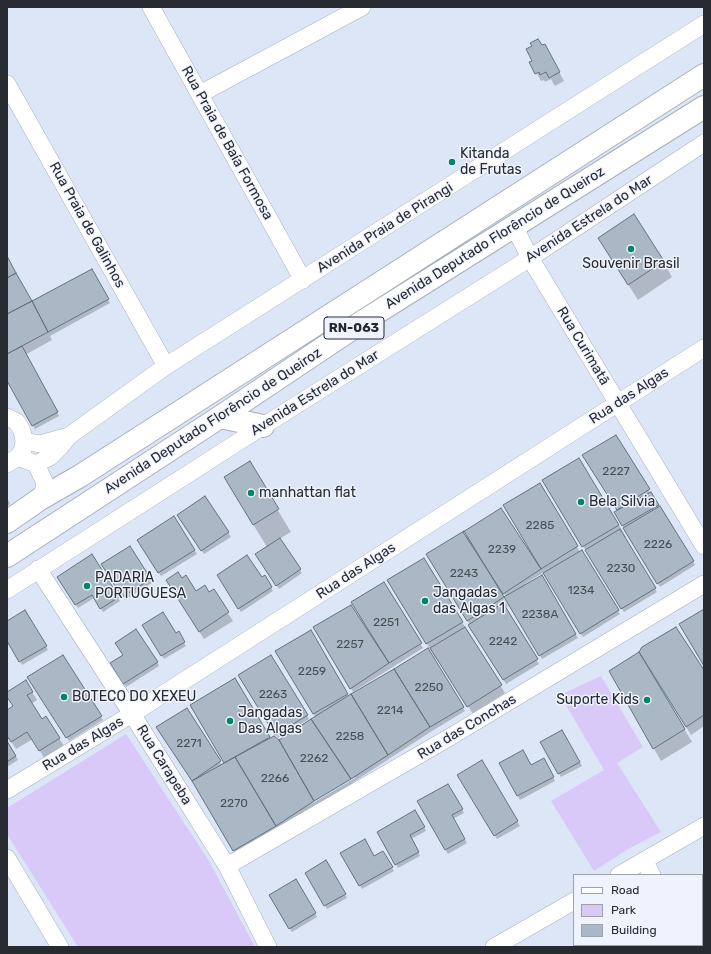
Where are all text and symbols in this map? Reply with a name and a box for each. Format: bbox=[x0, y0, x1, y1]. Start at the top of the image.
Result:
street label: Rua Praia de Baía Formosa bbox=[178, 63, 276, 223]
place label: Kitanda de Frutas bbox=[460, 146, 522, 178]
marker: Kitanda de Frutas bbox=[447, 157, 457, 167]
street label: Rua Praia de Galinhos bbox=[45, 159, 129, 291]
street label: Avenida Deputado Florêncio de Queiroz bbox=[382, 163, 608, 313]
street label: Avenida Estrela do Mar bbox=[522, 172, 656, 266]
street label: Avenida Praia de Pirangi bbox=[314, 179, 456, 277]
marker: Souvenir Brasil bbox=[626, 244, 636, 254]
place label: Souvenir Brasil bbox=[582, 256, 680, 272]
street label: Rua Curimatã bbox=[553, 304, 613, 388]
road number: RN-063 bbox=[324, 317, 384, 339]
street label: Avenida Deputado Florêncio de Queiroz bbox=[101, 344, 325, 498]
street label: Avenida Estrela do Mar bbox=[248, 347, 382, 439]
street label: Rua das Algas bbox=[586, 364, 672, 428]
house number: 2227 bbox=[602, 465, 630, 479]
place label: manhattan flat bbox=[259, 485, 356, 501]
marker: manhattan flat bbox=[246, 488, 256, 498]
place label: Bela Silvia bbox=[589, 494, 655, 510]
marker: Bela Silvia bbox=[576, 497, 586, 507]
house number: 2285 bbox=[526, 519, 554, 533]
house number: 2226 bbox=[644, 538, 672, 552]
street label: Rua das Algas bbox=[313, 539, 399, 603]
house number: 2239 bbox=[488, 543, 516, 557]
house number: 2230 bbox=[607, 562, 635, 576]
house number: 2243 bbox=[450, 567, 478, 581]
place label: PADARIA PORTUGUESA bbox=[95, 570, 186, 602]
marker: PADARIA PORTUGUESA bbox=[82, 581, 92, 591]
house number: 1234 bbox=[568, 584, 594, 598]
place label: Jangadas das Algas 1 bbox=[433, 585, 505, 618]
marker: Jangadas das Algas 1 bbox=[420, 596, 430, 606]
house number: 2238A bbox=[522, 608, 558, 622]
house number: 2251 bbox=[373, 616, 399, 630]
house number: 2242 bbox=[489, 635, 517, 649]
house number: 2257 bbox=[336, 638, 364, 652]
house number: 2259 bbox=[298, 665, 326, 679]
house number: 2250 bbox=[415, 681, 443, 695]
house number: 2263 bbox=[259, 688, 287, 702]
place label: BOTECO DO XEXEU bbox=[72, 689, 196, 705]
street label: Rua das Conchas bbox=[415, 691, 519, 763]
marker: BOTECO DO XEXEU bbox=[59, 692, 69, 702]
place label: Suporte Kids bbox=[556, 692, 639, 708]
marker: Suporte Kids bbox=[642, 695, 652, 705]
house number: 2214 bbox=[377, 704, 403, 718]
place label: Jangadas Das Algas bbox=[238, 705, 302, 738]
street label: Rua das Algas bbox=[40, 713, 126, 775]
marker: Jangadas Das Algas bbox=[225, 716, 235, 726]
street label: Rua Carapeba bbox=[133, 722, 195, 808]
house number: 2258 bbox=[336, 730, 364, 744]
house number: 2271 bbox=[176, 737, 202, 751]
house number: 2262 bbox=[300, 752, 328, 766]
house number: 2266 bbox=[261, 772, 289, 786]
house number: 2270 bbox=[220, 797, 248, 811]
legend bbox=[573, 874, 703, 946]
text: Road bbox=[611, 883, 639, 897]
text: Park bbox=[611, 903, 636, 917]
text: Building bbox=[611, 923, 657, 937]

